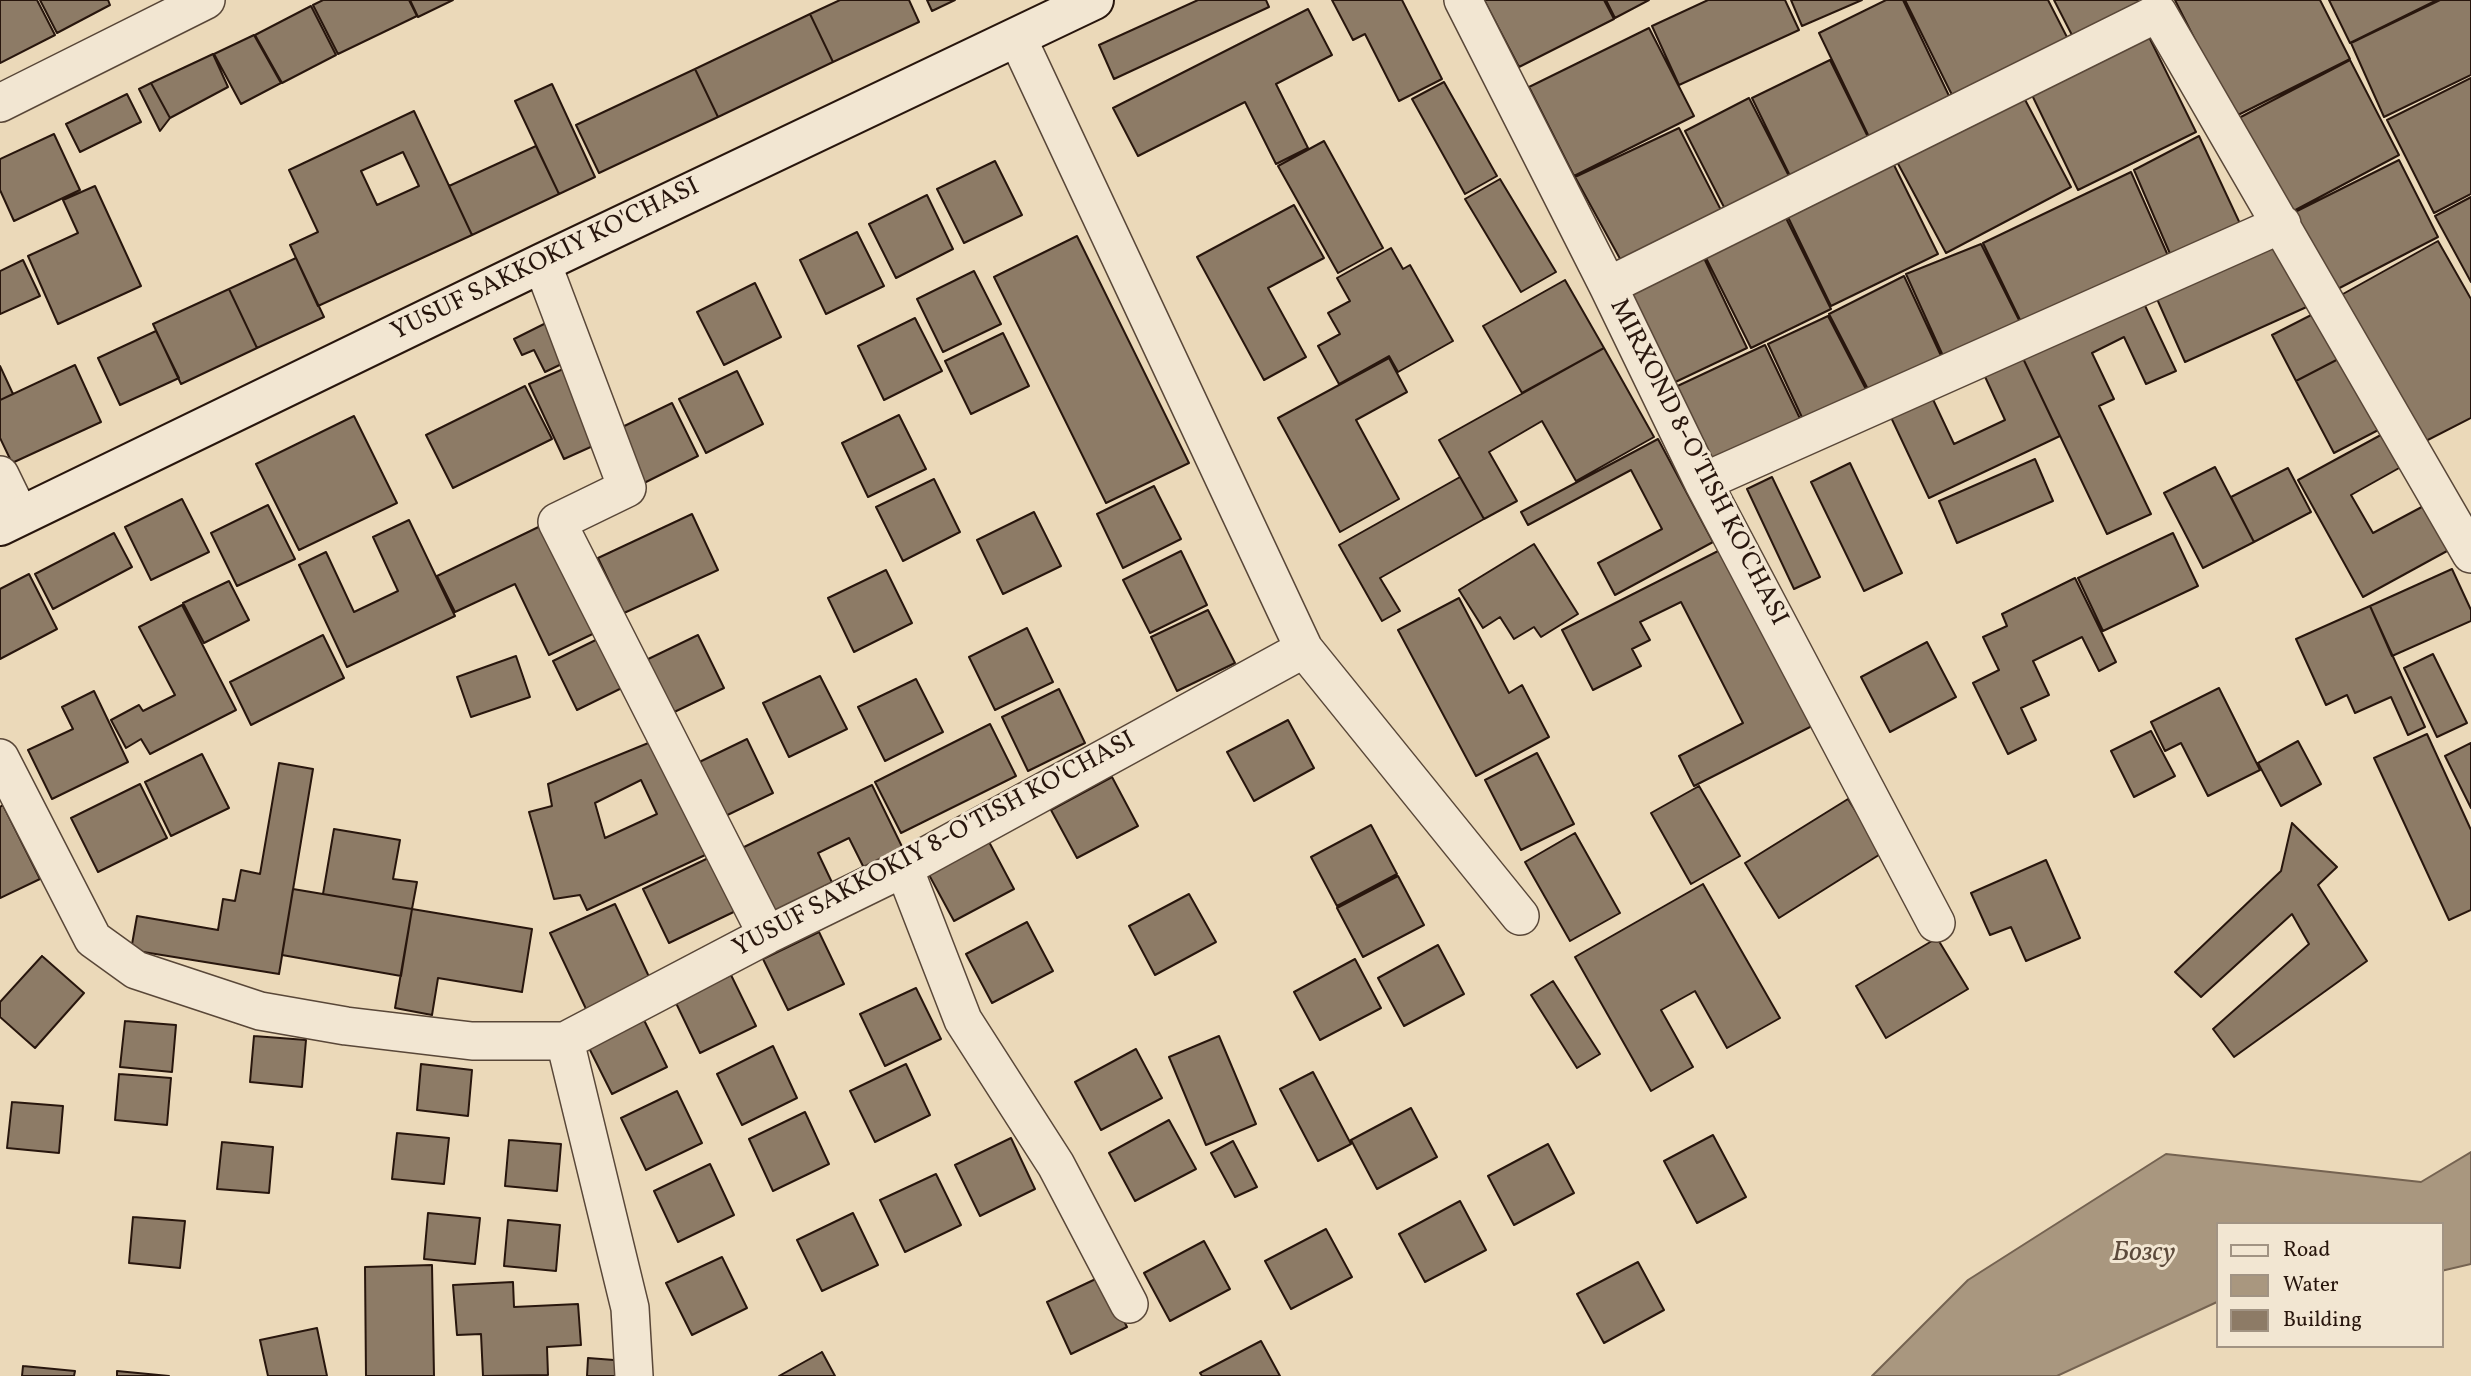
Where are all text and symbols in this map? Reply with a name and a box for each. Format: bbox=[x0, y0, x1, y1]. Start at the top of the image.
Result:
street label: YUSUF SAKKOKIY KO'CHASI bbox=[387, 173, 705, 349]
street label: MIRXOND 8-O'TISH KO'CHASI bbox=[1601, 295, 1793, 631]
street label: YUSUF SAKKOKIY 8-O'TISH KO'CHASI bbox=[728, 726, 1142, 966]
legend bbox=[2216, 1222, 2443, 1348]
text: Road bbox=[2283, 1236, 2330, 1265]
water label: Бозсу bbox=[2113, 1238, 2175, 1272]
text: Water bbox=[2283, 1271, 2339, 1300]
text: Building bbox=[2283, 1306, 2362, 1335]

